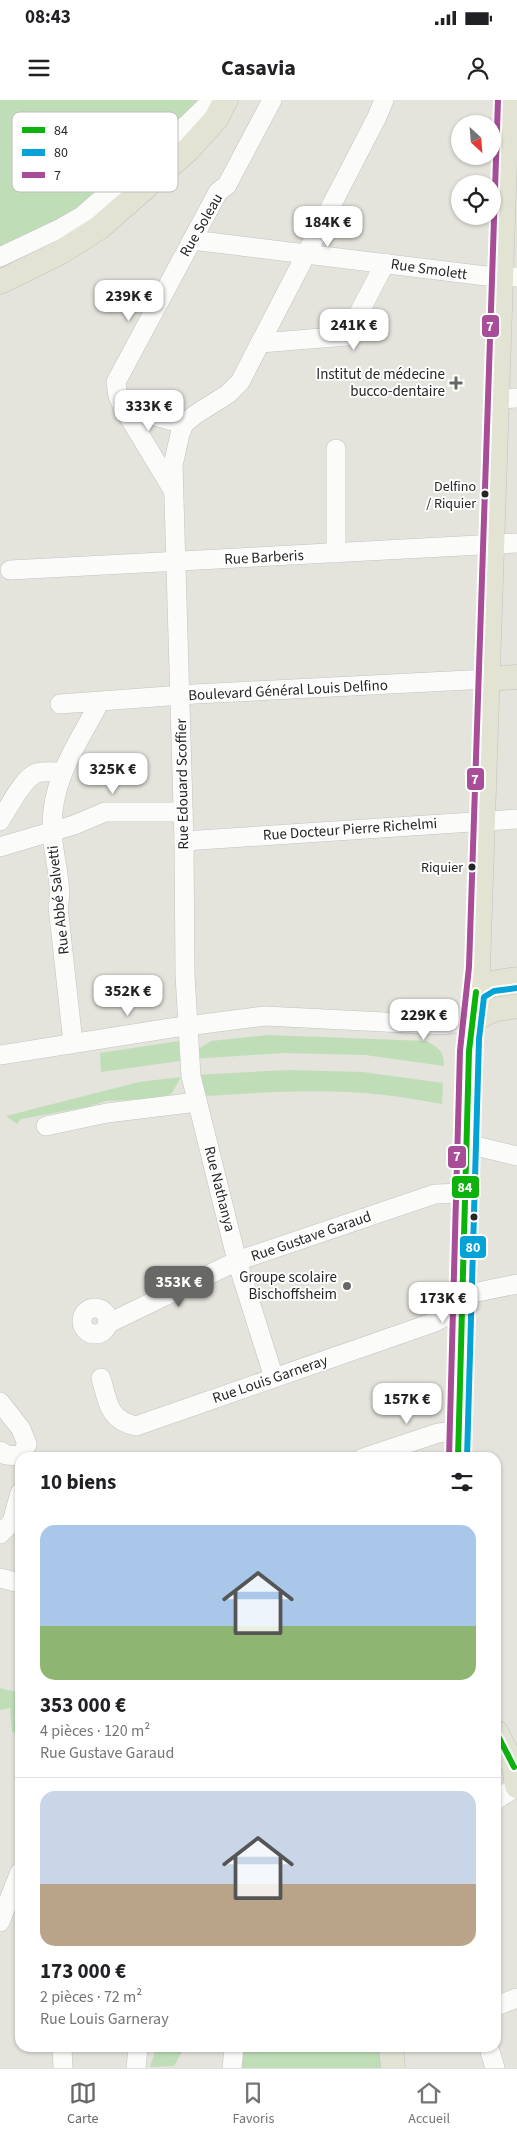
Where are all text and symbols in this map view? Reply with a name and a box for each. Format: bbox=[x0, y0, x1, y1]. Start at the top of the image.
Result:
text: 08:43 bbox=[25, 4, 71, 31]
text: Casavia bbox=[221, 52, 296, 84]
icon: menu bbox=[25, 54, 53, 82]
icon: person bbox=[464, 54, 492, 82]
legend bbox=[12, 112, 178, 192]
north arrow bbox=[451, 115, 501, 165]
map controls bbox=[451, 115, 501, 225]
text: 84 bbox=[54, 121, 68, 141]
text: 80 bbox=[54, 143, 68, 163]
text: 7 bbox=[54, 166, 61, 186]
button: locate bbox=[451, 175, 501, 225]
street label: Rue Soleau bbox=[175, 190, 228, 261]
pin: 184K € bbox=[287, 206, 369, 248]
text: 184K € bbox=[305, 211, 351, 233]
street label: Rue Smolett bbox=[390, 254, 468, 285]
pin: 239K € bbox=[88, 280, 170, 322]
text: 239K € bbox=[106, 285, 152, 307]
pin: 241K € bbox=[313, 308, 395, 351]
text: 241K € bbox=[331, 314, 377, 336]
line badge: 7 bbox=[481, 314, 500, 338]
text: 7 bbox=[486, 317, 494, 337]
place label: Institut de médecine bucco-dentaire bbox=[316, 364, 445, 402]
marker: Institut de médecine bucco-dentaire bbox=[449, 376, 463, 390]
pin: 333K € bbox=[108, 390, 190, 432]
text: 333K € bbox=[126, 395, 172, 417]
place label: Delfino / Riquier bbox=[426, 477, 476, 514]
marker: Delfino / Riquier bbox=[480, 489, 490, 499]
street label: Rue Barberis bbox=[224, 545, 304, 570]
street label: Boulevard Général Louis Delfino bbox=[188, 675, 388, 706]
street label: Rue Edouard Scoffier bbox=[171, 717, 194, 850]
pin: 325K € bbox=[72, 752, 154, 795]
text: 325K € bbox=[90, 758, 136, 780]
line badge: 7 bbox=[466, 767, 485, 791]
text: 7 bbox=[471, 770, 479, 790]
street label: Rue Docteur Pierre Richelmi bbox=[262, 813, 438, 846]
street label: Rue Abbé Salvetti bbox=[42, 844, 75, 955]
place label: Riquier bbox=[421, 858, 463, 878]
marker: Riquier bbox=[467, 862, 477, 872]
pin: 352K € bbox=[87, 974, 169, 1017]
text: 352K € bbox=[105, 980, 151, 1002]
pin: 229K € bbox=[383, 998, 465, 1041]
text: 229K € bbox=[401, 1004, 447, 1026]
street label: Rue Nathanya bbox=[199, 1144, 240, 1234]
line badge: 7 bbox=[447, 1145, 467, 1169]
text: 7 bbox=[453, 1147, 461, 1167]
line badge: 84 bbox=[451, 1175, 480, 1199]
text: 84 bbox=[458, 1178, 473, 1198]
street label: Rue Gustave Garaud bbox=[248, 1206, 374, 1267]
unlabelled marker bbox=[469, 1212, 479, 1222]
line badge: 80 bbox=[459, 1235, 487, 1259]
text: 80 bbox=[466, 1238, 480, 1258]
pin: 353K € bbox=[138, 1266, 220, 1308]
place label: Groupe scolaire Bischoffsheim bbox=[239, 1267, 337, 1305]
text: 353K € bbox=[156, 1271, 202, 1293]
marker: Groupe scolaire Bischoffsheim bbox=[341, 1280, 353, 1292]
pin: 173K € bbox=[402, 1282, 484, 1324]
text: 173K € bbox=[420, 1287, 466, 1309]
street label: Rue Louis Garneray bbox=[210, 1350, 331, 1409]
pin: 157K € bbox=[366, 1382, 448, 1425]
text: 157K € bbox=[384, 1388, 430, 1410]
text: 10 biens bbox=[40, 1467, 116, 1497]
icon: filters bbox=[448, 1468, 476, 1496]
icon: home bbox=[213, 1558, 303, 1648]
text: 353 000 € bbox=[40, 1690, 126, 1720]
text: 4 pièces · 120 m² bbox=[40, 1720, 150, 1742]
text: Rue Gustave Garaud bbox=[40, 1742, 174, 1764]
icon: home bbox=[213, 1823, 303, 1913]
text: 173 000 € bbox=[40, 1956, 126, 1986]
text: 2 pièces · 72 m² bbox=[40, 1986, 142, 2008]
text: Rue Louis Garneray bbox=[40, 2008, 169, 2030]
tab: Carte bbox=[67, 2079, 98, 2129]
tab: Favoris bbox=[233, 2079, 274, 2129]
tab: Accueil bbox=[408, 2079, 450, 2129]

